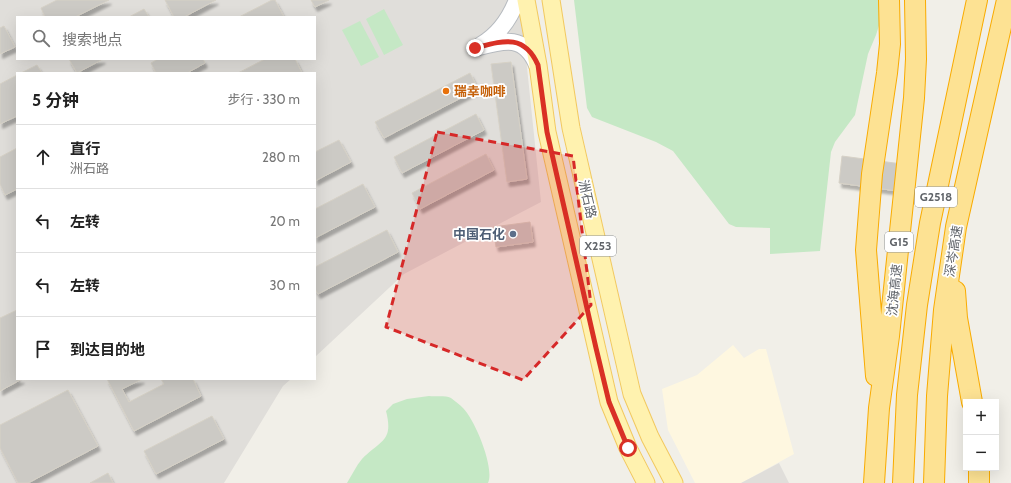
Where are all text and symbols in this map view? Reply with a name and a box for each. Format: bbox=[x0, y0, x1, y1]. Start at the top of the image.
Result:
search box bbox=[16, 16, 316, 60]
icon: search bbox=[30, 27, 52, 49]
text: 搜索地点 bbox=[62, 31, 122, 49]
route end bbox=[466, 39, 484, 57]
place label: 瑞幸咖啡 bbox=[454, 83, 506, 99]
marker: 瑞幸咖啡 bbox=[441, 86, 451, 96]
text: 5 分钟 bbox=[32, 90, 79, 110]
text: 步行 · 330 m bbox=[228, 91, 300, 107]
text: 直行 bbox=[70, 140, 100, 158]
icon: ahead bbox=[32, 146, 54, 168]
text: 280 m bbox=[262, 149, 300, 165]
text: 洲石路 bbox=[70, 160, 109, 176]
street label: 洲石路 bbox=[576, 178, 600, 220]
road number: G2518 bbox=[915, 187, 957, 207]
icon: left bbox=[32, 210, 54, 232]
text: 左转 bbox=[70, 213, 100, 231]
text: 20 m bbox=[270, 213, 300, 229]
street label: 深岑高速 bbox=[941, 224, 965, 278]
place label: 中国石化 bbox=[453, 226, 505, 242]
marker: 中国石化 bbox=[508, 229, 518, 239]
road number: G15 bbox=[885, 232, 913, 252]
road number: X253 bbox=[580, 236, 616, 256]
street label: 沈海高速 bbox=[883, 263, 905, 317]
icon: left bbox=[32, 274, 54, 296]
text: 左转 bbox=[70, 277, 100, 295]
text: 30 m bbox=[270, 277, 300, 293]
icon: arrive bbox=[32, 338, 54, 360]
text: 到达目的地 bbox=[70, 341, 145, 359]
map controls bbox=[963, 399, 999, 471]
button: + bbox=[963, 399, 999, 435]
button: − bbox=[963, 435, 999, 471]
route start bbox=[619, 439, 637, 457]

